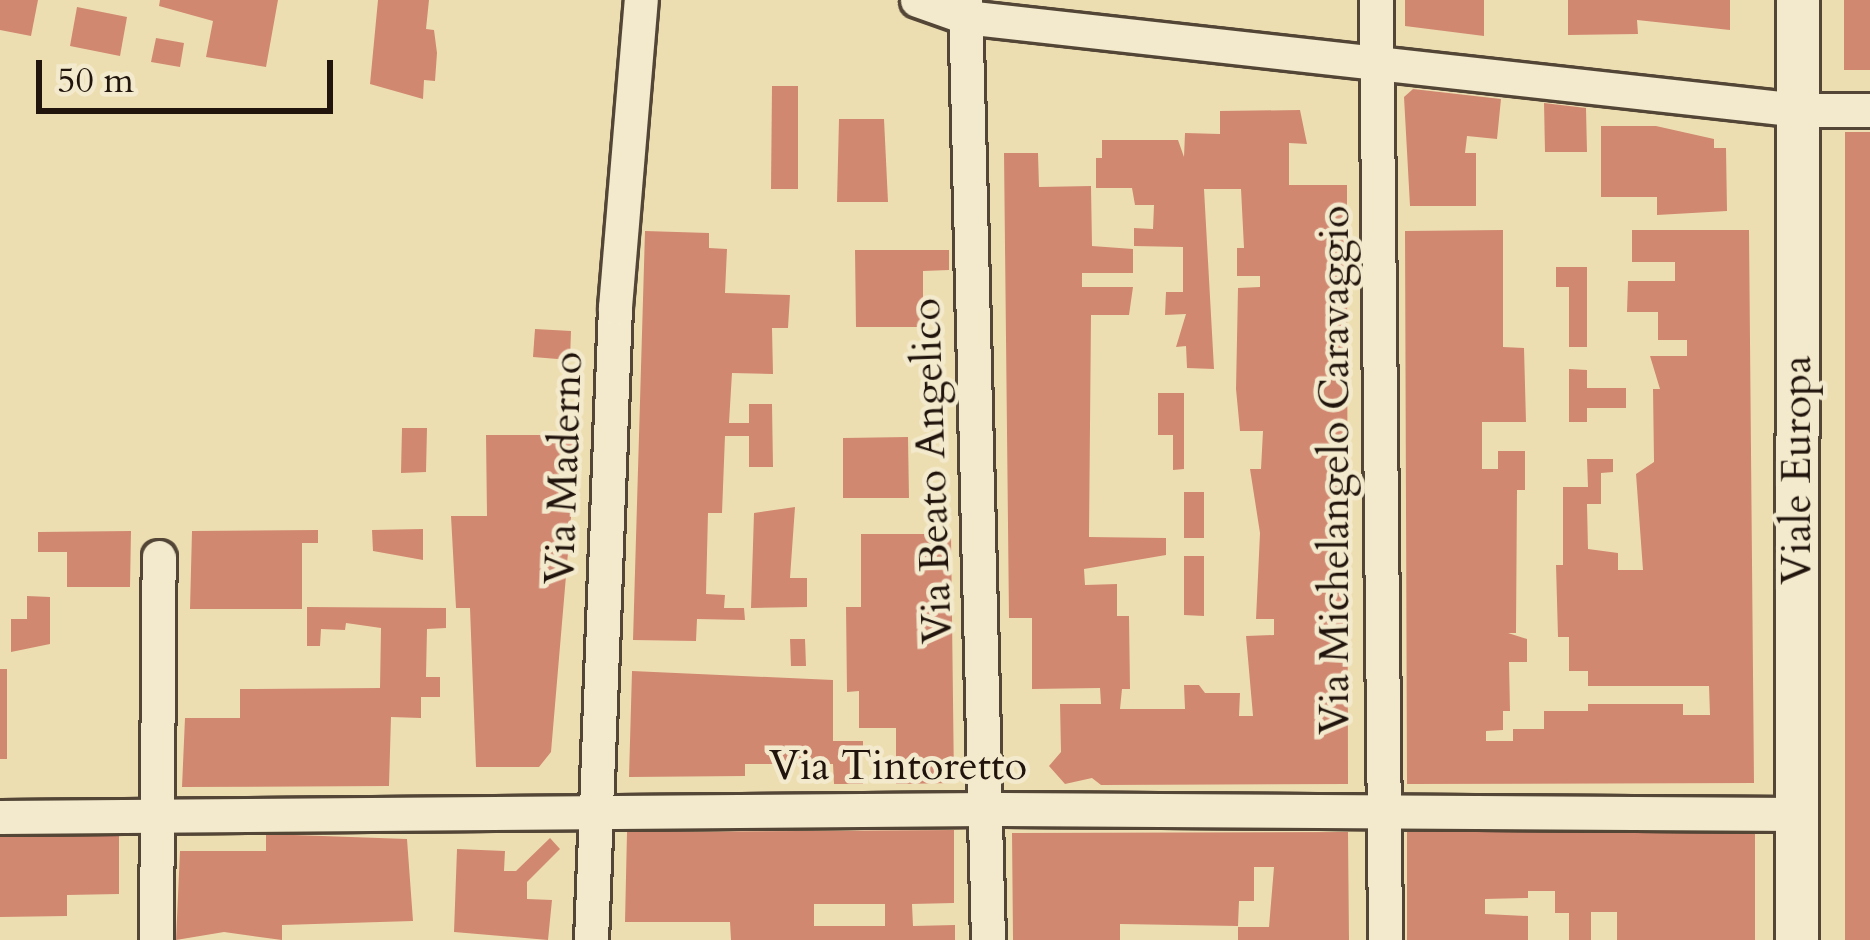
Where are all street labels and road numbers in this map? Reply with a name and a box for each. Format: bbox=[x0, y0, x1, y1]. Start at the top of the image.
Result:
street label: Via Michelangelo Caravaggio bbox=[1310, 205, 1360, 735]
street label: Via Beato Angelico bbox=[901, 297, 963, 645]
street label: Via Maderno bbox=[535, 351, 593, 585]
street label: Viale Europa bbox=[1772, 355, 1822, 585]
street label: Via Tintoretto bbox=[769, 741, 1027, 791]

